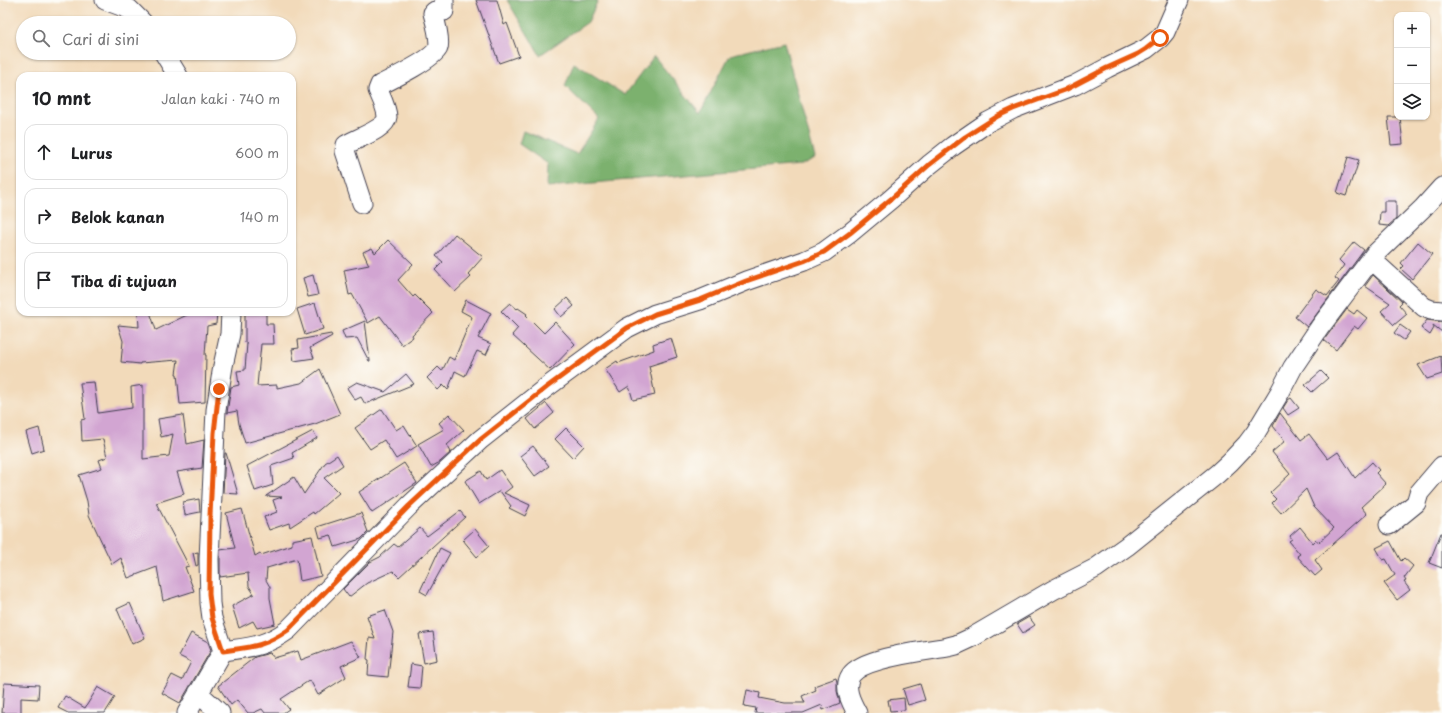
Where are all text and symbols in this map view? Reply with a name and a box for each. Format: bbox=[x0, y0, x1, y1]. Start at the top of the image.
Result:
map controls bbox=[1394, 12, 1430, 120]
button: + bbox=[1394, 12, 1430, 48]
search box bbox=[16, 16, 296, 60]
icon: search bbox=[30, 27, 52, 49]
text: Cari di sini bbox=[62, 27, 139, 50]
route start bbox=[1151, 29, 1169, 47]
button: − bbox=[1394, 48, 1430, 84]
button: layers bbox=[1394, 84, 1430, 120]
text: 10 mnt bbox=[32, 85, 91, 111]
text: Jalan kaki · 740 m bbox=[161, 89, 280, 108]
icon: ahead bbox=[33, 141, 55, 163]
text: Lurus bbox=[71, 141, 112, 164]
text: 600 m bbox=[235, 143, 279, 162]
icon: right bbox=[33, 205, 55, 227]
text: Belok kanan bbox=[71, 205, 165, 228]
text: 140 m bbox=[240, 207, 279, 226]
icon: arrive bbox=[33, 269, 55, 291]
text: Tiba di tujuan bbox=[71, 269, 177, 292]
route end bbox=[210, 380, 228, 398]

